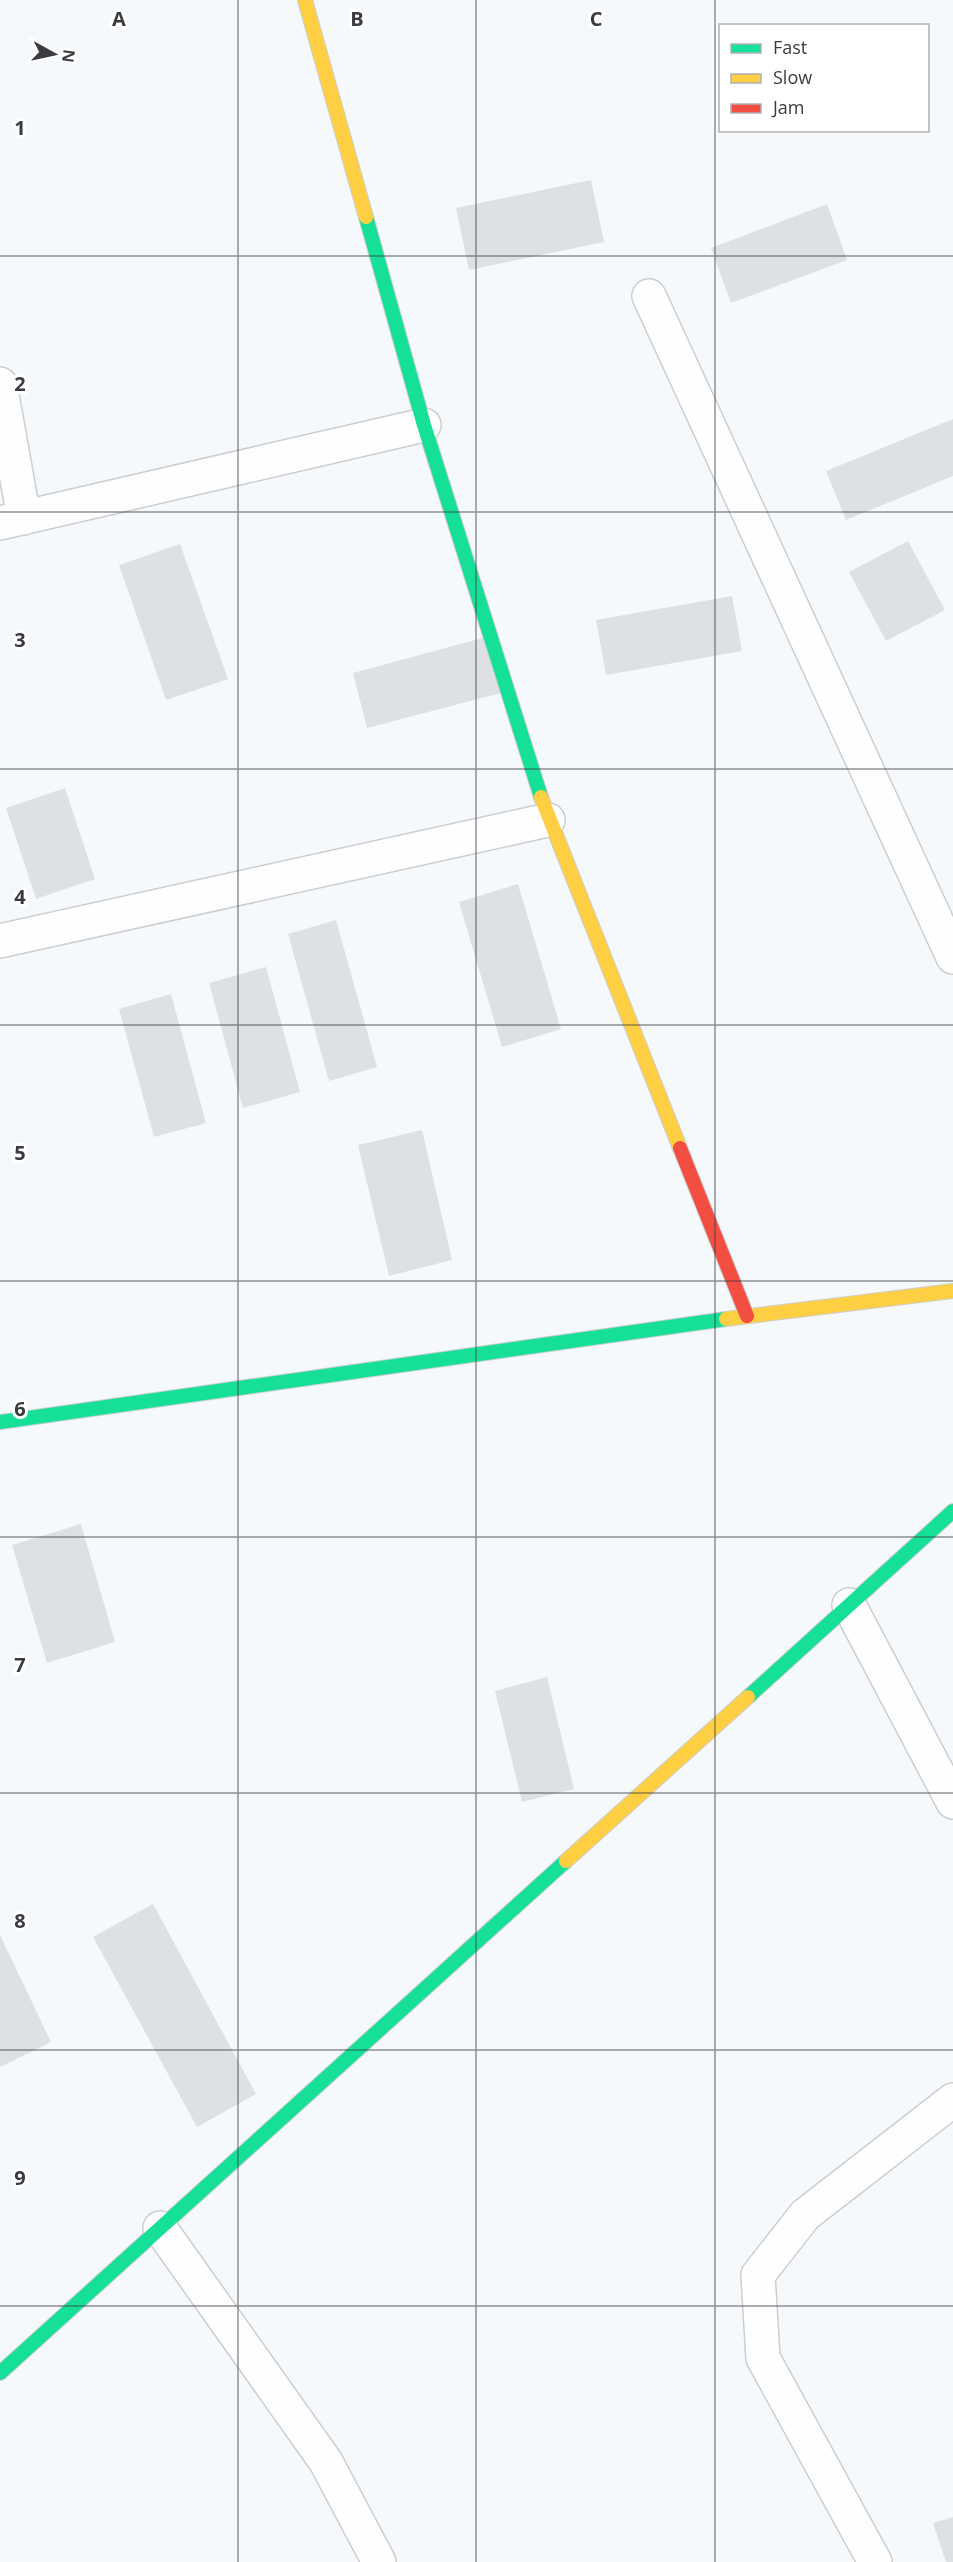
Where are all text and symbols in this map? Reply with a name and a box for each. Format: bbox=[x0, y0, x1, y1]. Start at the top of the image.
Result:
text: A bbox=[112, 5, 126, 32]
text: B bbox=[350, 5, 364, 32]
text: C bbox=[590, 5, 603, 32]
north arrow bbox=[24, 24, 84, 84]
legend bbox=[719, 24, 929, 132]
text: Fast bbox=[773, 35, 807, 59]
text: N bbox=[57, 48, 81, 64]
text: Slow bbox=[773, 65, 812, 89]
text: Jam bbox=[771, 95, 805, 119]
text: 1 bbox=[14, 114, 26, 141]
text: 2 bbox=[14, 370, 26, 397]
text: 3 bbox=[14, 626, 26, 653]
text: 4 bbox=[14, 883, 26, 910]
text: 5 bbox=[14, 1139, 26, 1166]
text: 6 bbox=[14, 1395, 26, 1422]
text: 7 bbox=[14, 1651, 26, 1678]
text: 8 bbox=[14, 1907, 26, 1934]
text: 9 bbox=[14, 2164, 26, 2191]

